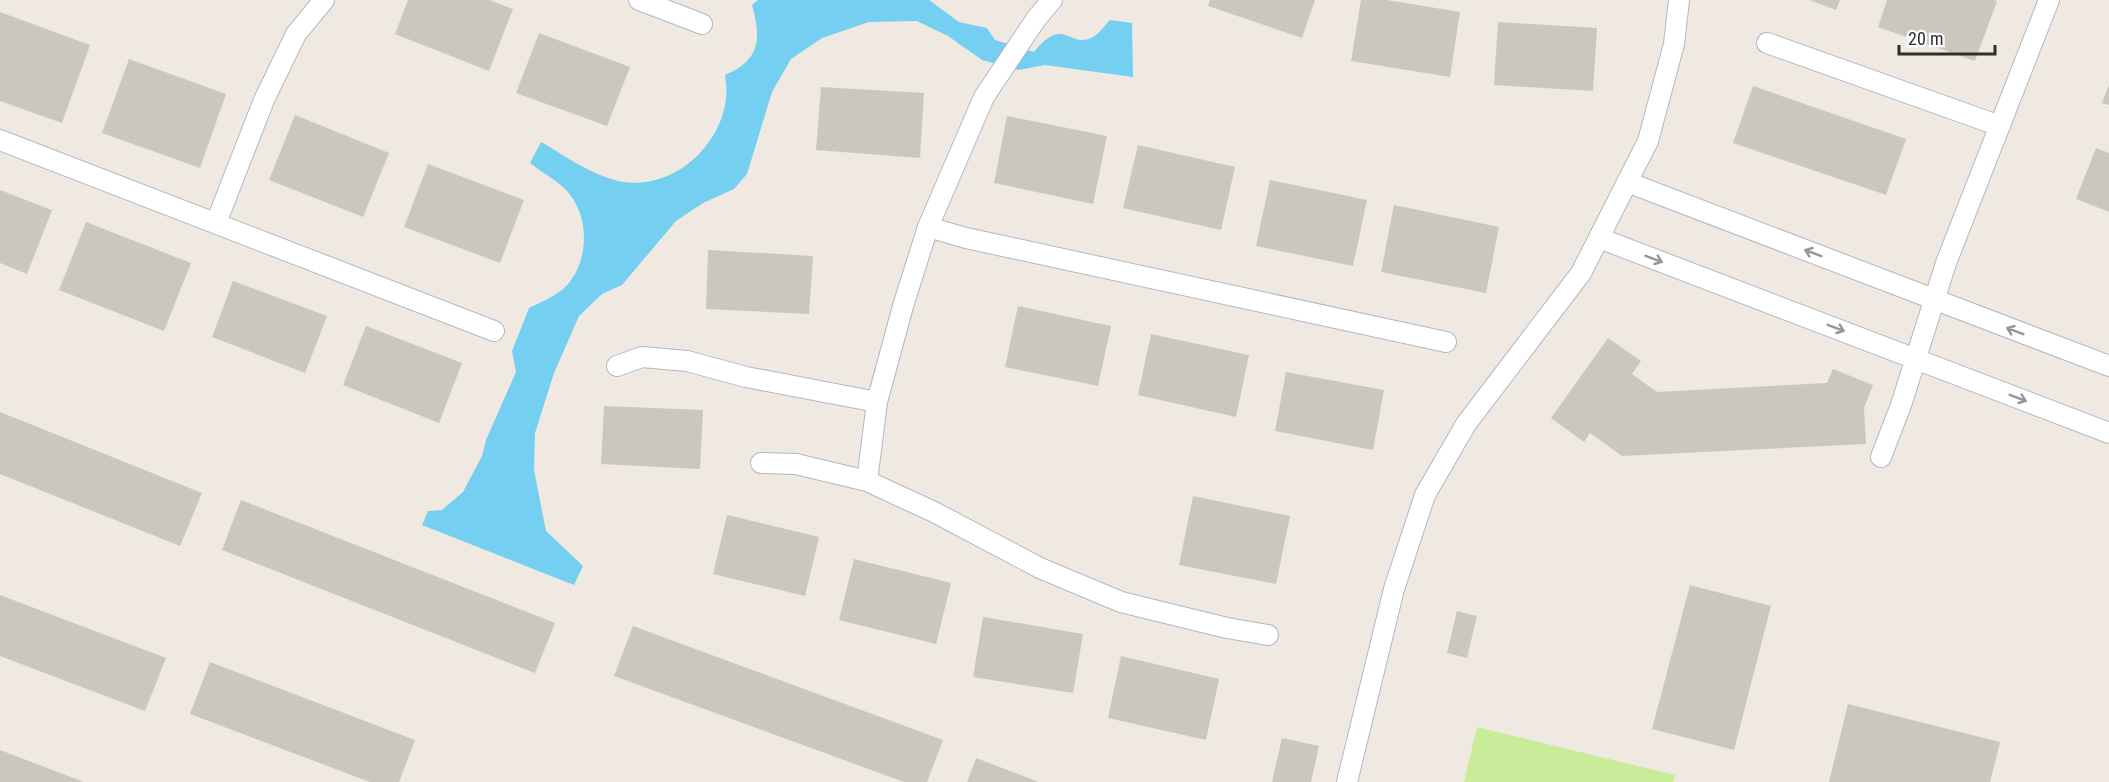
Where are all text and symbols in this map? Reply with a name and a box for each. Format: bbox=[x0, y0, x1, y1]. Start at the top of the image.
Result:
scale bar bbox=[1899, 18, 1995, 56]
text: 20 m bbox=[1908, 28, 1943, 49]
one-way arrow bbox=[1805, 247, 1823, 258]
one-way arrow bbox=[1644, 254, 1662, 265]
one-way arrow bbox=[1826, 324, 1844, 335]
one-way arrow bbox=[2006, 324, 2025, 335]
one-way arrow bbox=[2008, 393, 2027, 404]

